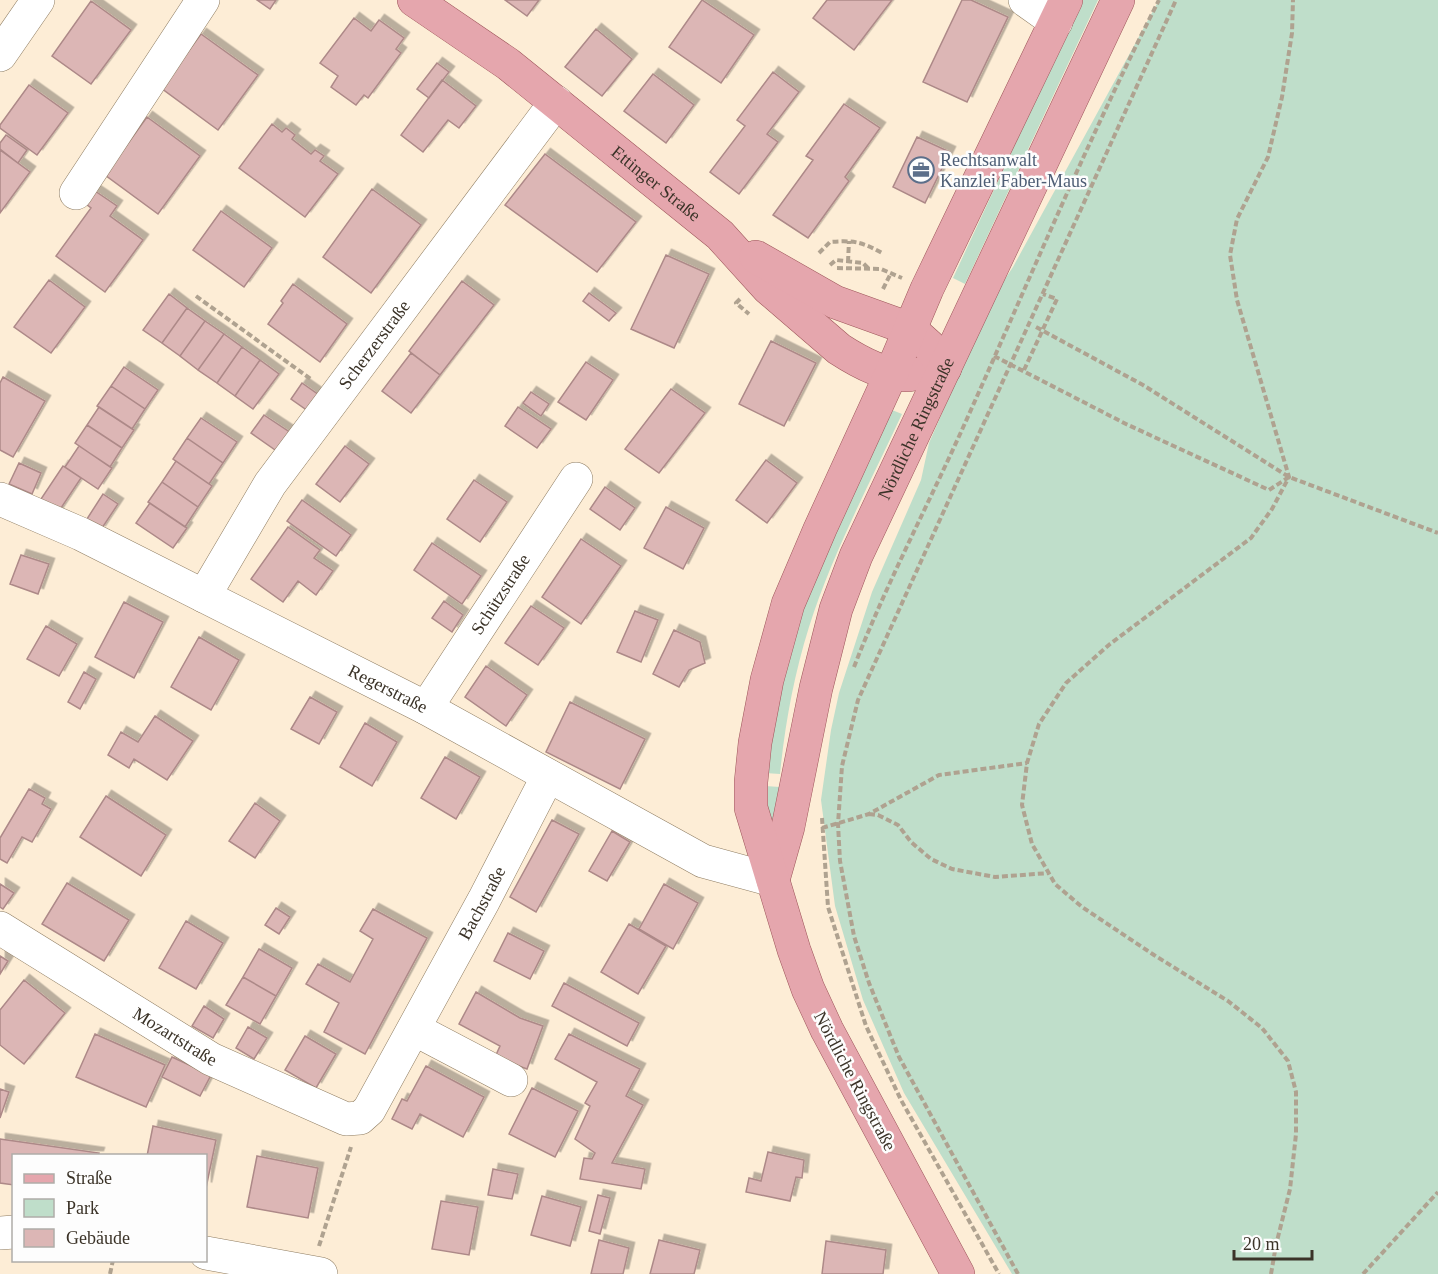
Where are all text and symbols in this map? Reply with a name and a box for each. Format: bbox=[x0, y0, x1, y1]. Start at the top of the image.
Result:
street label: Ettinger Straße bbox=[608, 142, 705, 225]
place label: Rechtsanwalt Kanzlei Faber-Maus bbox=[940, 150, 1087, 191]
office icon: Rechtsanwalt Kanzlei Faber-Maus bbox=[906, 155, 936, 185]
street label: Scherzerstraße bbox=[334, 296, 414, 393]
street label: Nördliche Ringstraße bbox=[874, 354, 958, 503]
street label: Schützstraße bbox=[467, 550, 534, 638]
street label: Regerstraße bbox=[345, 660, 431, 717]
street label: Bachstraße bbox=[454, 863, 510, 943]
street label: Mozartstraße bbox=[129, 1003, 220, 1070]
street label: Nördliche Ringstraße bbox=[810, 1008, 900, 1154]
legend bbox=[12, 1154, 207, 1262]
text: Straße bbox=[66, 1168, 112, 1188]
text: Park bbox=[66, 1198, 99, 1218]
scale bar bbox=[1234, 1223, 1312, 1261]
text: Gebäude bbox=[66, 1228, 130, 1248]
text: 20 m bbox=[1243, 1234, 1280, 1254]

